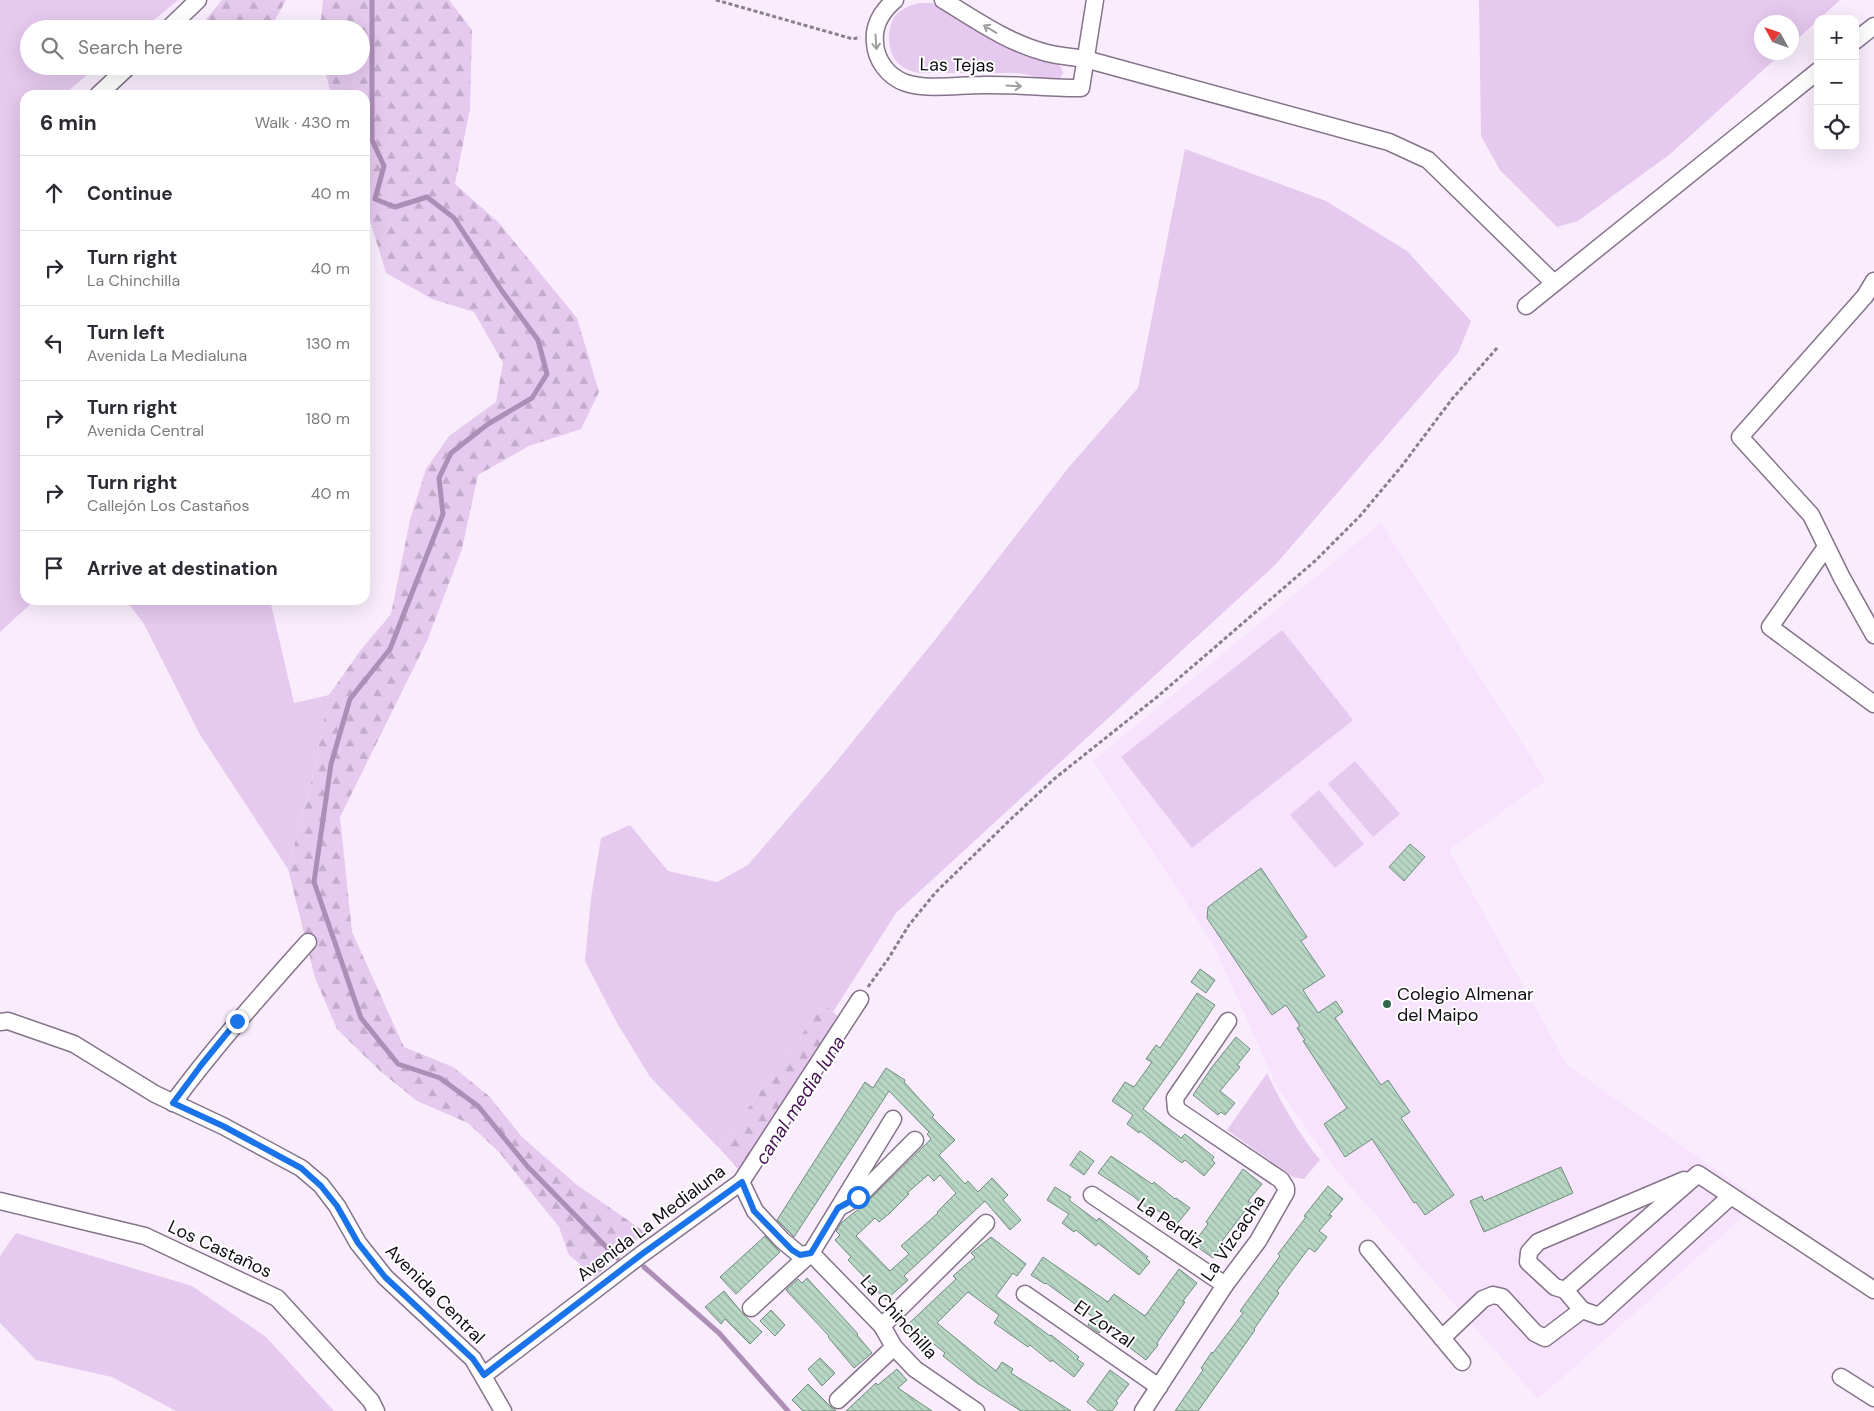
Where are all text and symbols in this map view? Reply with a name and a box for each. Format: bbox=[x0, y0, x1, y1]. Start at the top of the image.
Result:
north arrow bbox=[1754, 15, 1799, 60]
map controls bbox=[1814, 15, 1859, 150]
button: + bbox=[1814, 15, 1859, 60]
search box bbox=[20, 20, 370, 75]
one-way arrow bbox=[983, 23, 997, 33]
icon: search bbox=[38, 34, 66, 62]
one-way arrow bbox=[871, 34, 880, 50]
text: Search here bbox=[78, 35, 183, 60]
street label: Las Tejas bbox=[919, 52, 995, 78]
button: − bbox=[1814, 60, 1859, 105]
one-way arrow bbox=[1005, 82, 1021, 91]
button: locate bbox=[1814, 105, 1859, 150]
text: 6 min bbox=[40, 109, 97, 137]
text: Walk · 430 m bbox=[255, 112, 350, 133]
icon: ahead bbox=[40, 179, 68, 207]
text: Continue bbox=[87, 181, 173, 206]
text: 40 m bbox=[311, 183, 350, 204]
text: Turn right bbox=[87, 245, 177, 270]
icon: right bbox=[40, 254, 68, 282]
text: 40 m bbox=[311, 258, 350, 279]
text: La Chinchilla bbox=[87, 270, 180, 291]
text: Turn left bbox=[87, 320, 165, 345]
icon: left bbox=[40, 329, 68, 357]
text: 130 m bbox=[306, 333, 350, 354]
text: Avenida La Medialuna bbox=[87, 345, 247, 366]
text: Turn right bbox=[87, 395, 177, 420]
icon: right bbox=[40, 404, 68, 432]
text: 180 m bbox=[306, 408, 350, 429]
text: Avenida Central bbox=[87, 420, 204, 441]
text: Turn right bbox=[87, 470, 177, 495]
icon: right bbox=[40, 479, 68, 507]
text: 40 m bbox=[311, 483, 350, 504]
text: Callejón Los Castaños bbox=[87, 495, 250, 516]
icon: arrive bbox=[40, 554, 68, 582]
text: Arrive at destination bbox=[87, 556, 278, 581]
place label: Colegio Almenar del Maipo bbox=[1397, 982, 1534, 1027]
marker: Colegio Almenar del Maipo bbox=[1381, 998, 1393, 1010]
route end bbox=[226, 1010, 249, 1033]
water label: canal media luna bbox=[749, 1031, 851, 1169]
street label: Avenida La Medialuna bbox=[572, 1159, 730, 1287]
route start bbox=[847, 1186, 870, 1209]
street label: La Vizcacha bbox=[1195, 1190, 1271, 1286]
street label: La Perdiz bbox=[1132, 1192, 1208, 1254]
street label: Los Castaños bbox=[164, 1214, 276, 1284]
street label: Avenida Central bbox=[380, 1239, 490, 1349]
street label: La Chinchilla bbox=[855, 1270, 943, 1364]
street label: El Zorzal bbox=[1069, 1295, 1139, 1353]

